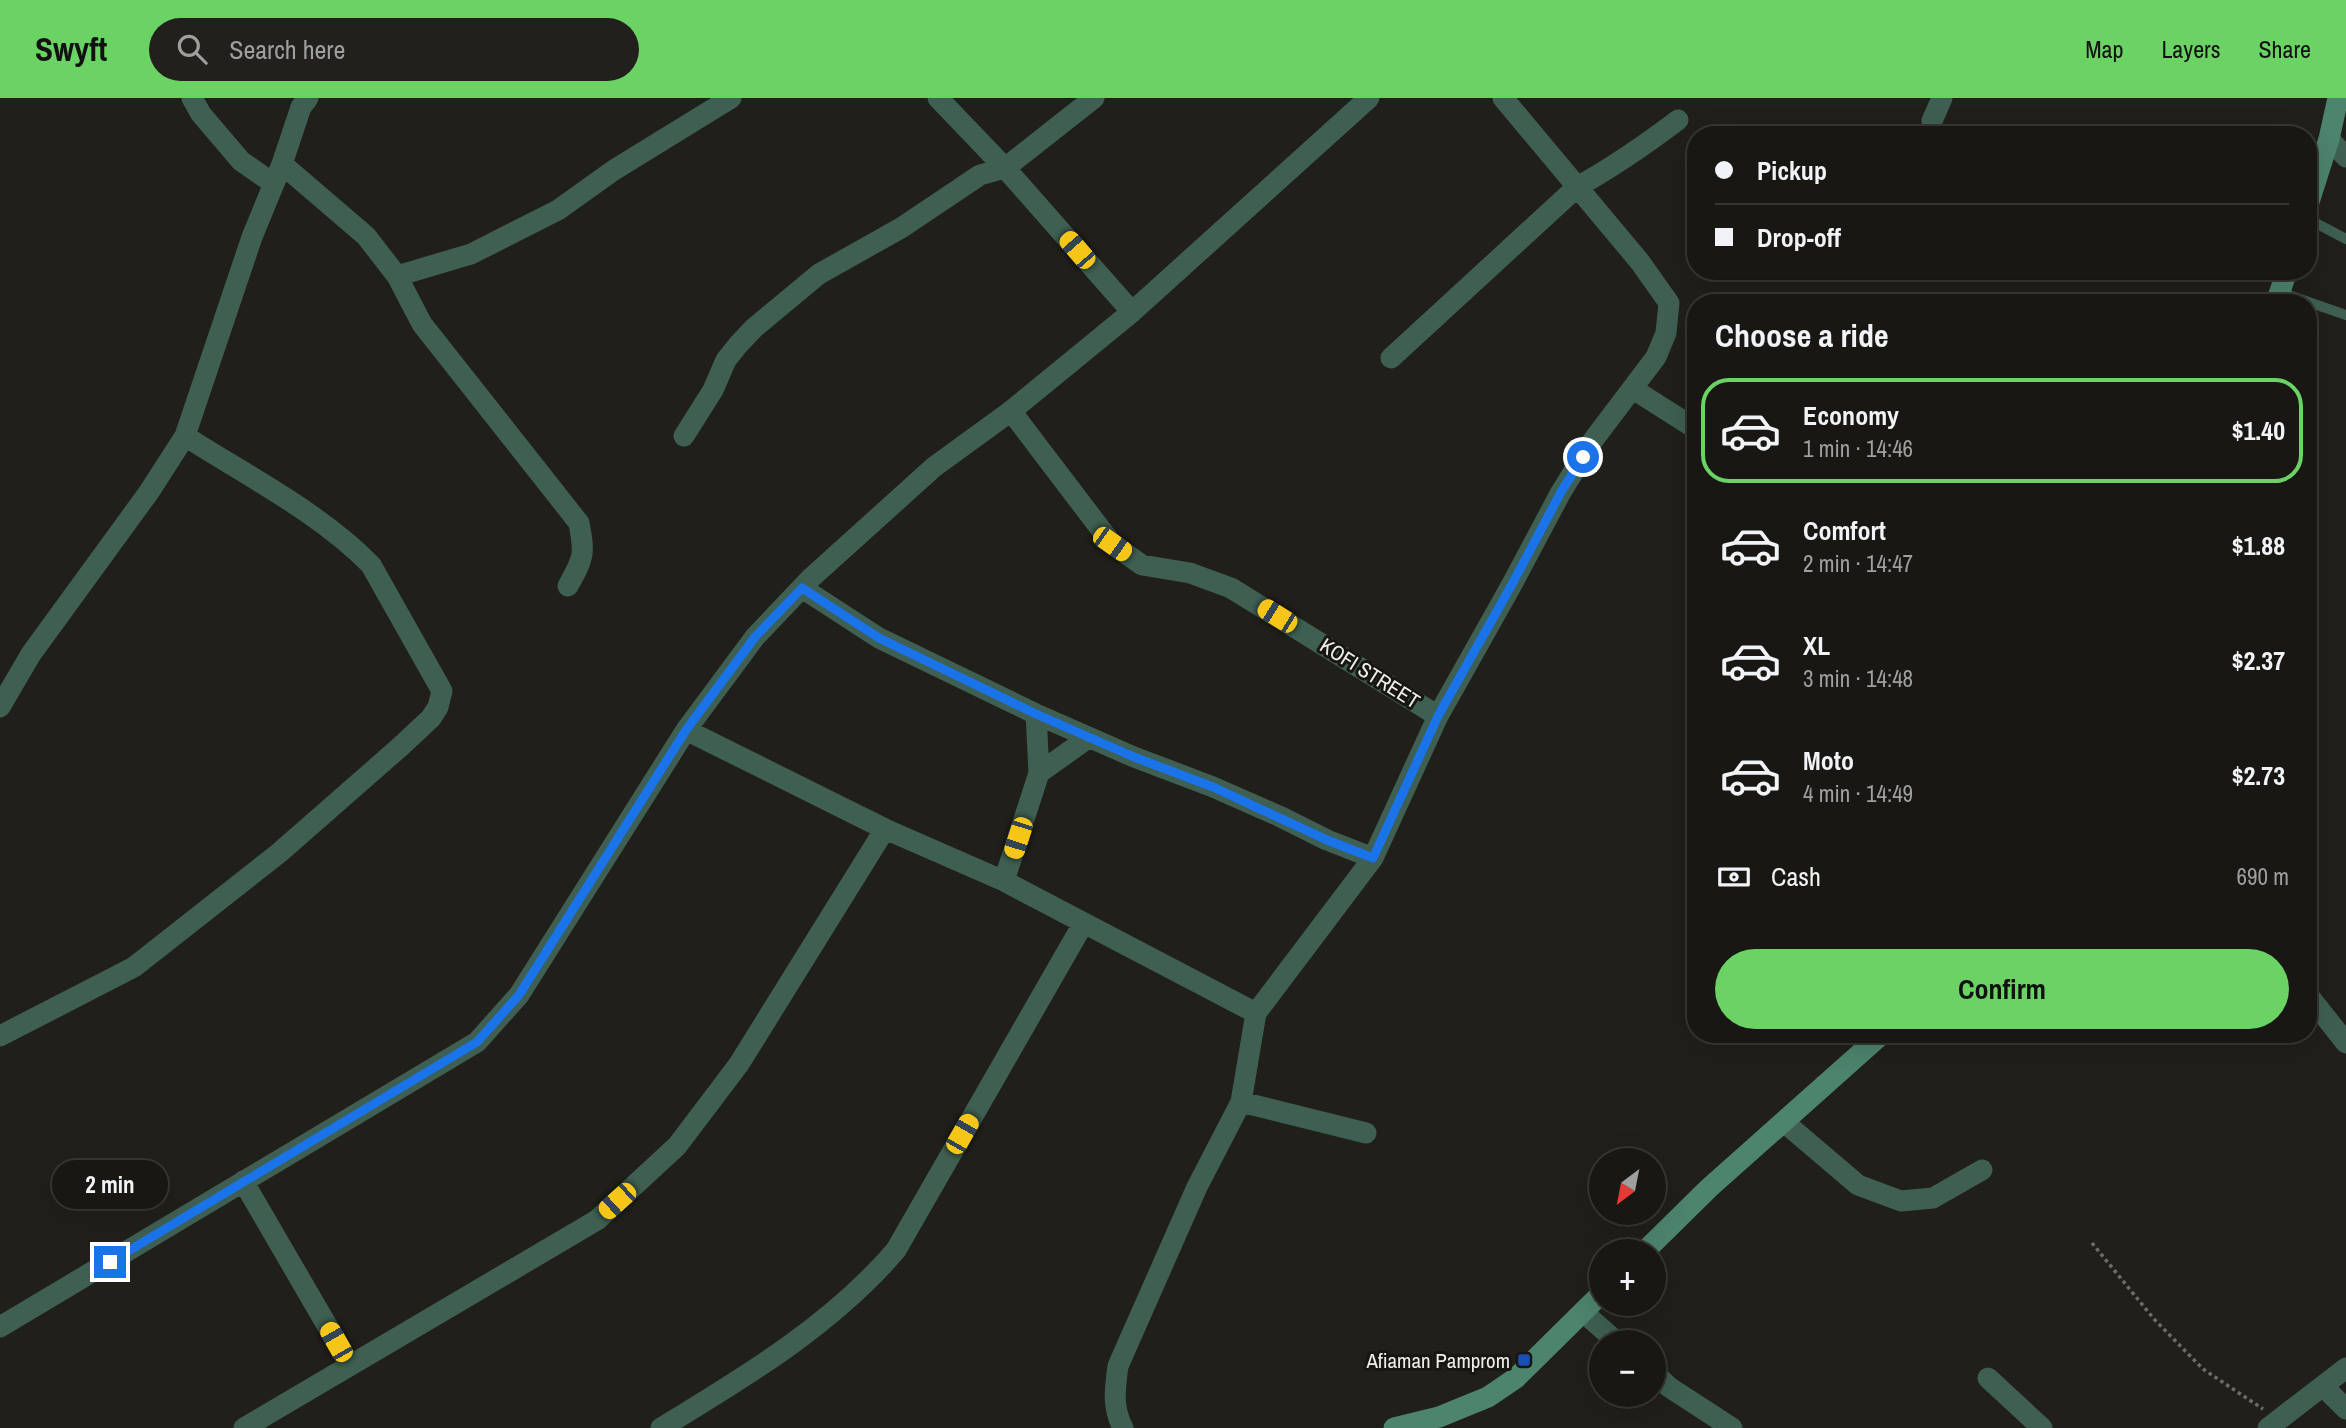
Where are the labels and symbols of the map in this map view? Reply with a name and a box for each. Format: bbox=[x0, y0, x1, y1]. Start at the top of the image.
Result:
car bbox=[1056, 227, 1099, 273]
route start bbox=[1567, 441, 1599, 473]
car bbox=[1089, 523, 1136, 565]
car bbox=[1254, 596, 1301, 636]
street label: KOFI STREET bbox=[1314, 631, 1426, 715]
car bbox=[1002, 815, 1035, 861]
car bbox=[943, 1111, 982, 1157]
north arrow bbox=[1589, 1148, 1666, 1225]
callout: 2 min bbox=[52, 1160, 168, 1210]
car bbox=[595, 1179, 640, 1223]
route end bbox=[94, 1246, 126, 1278]
car bbox=[317, 1319, 356, 1365]
place label: Afiaman Pamprom bbox=[1365, 1346, 1510, 1375]
marker: Afiaman Pamprom bbox=[1516, 1352, 1532, 1368]

